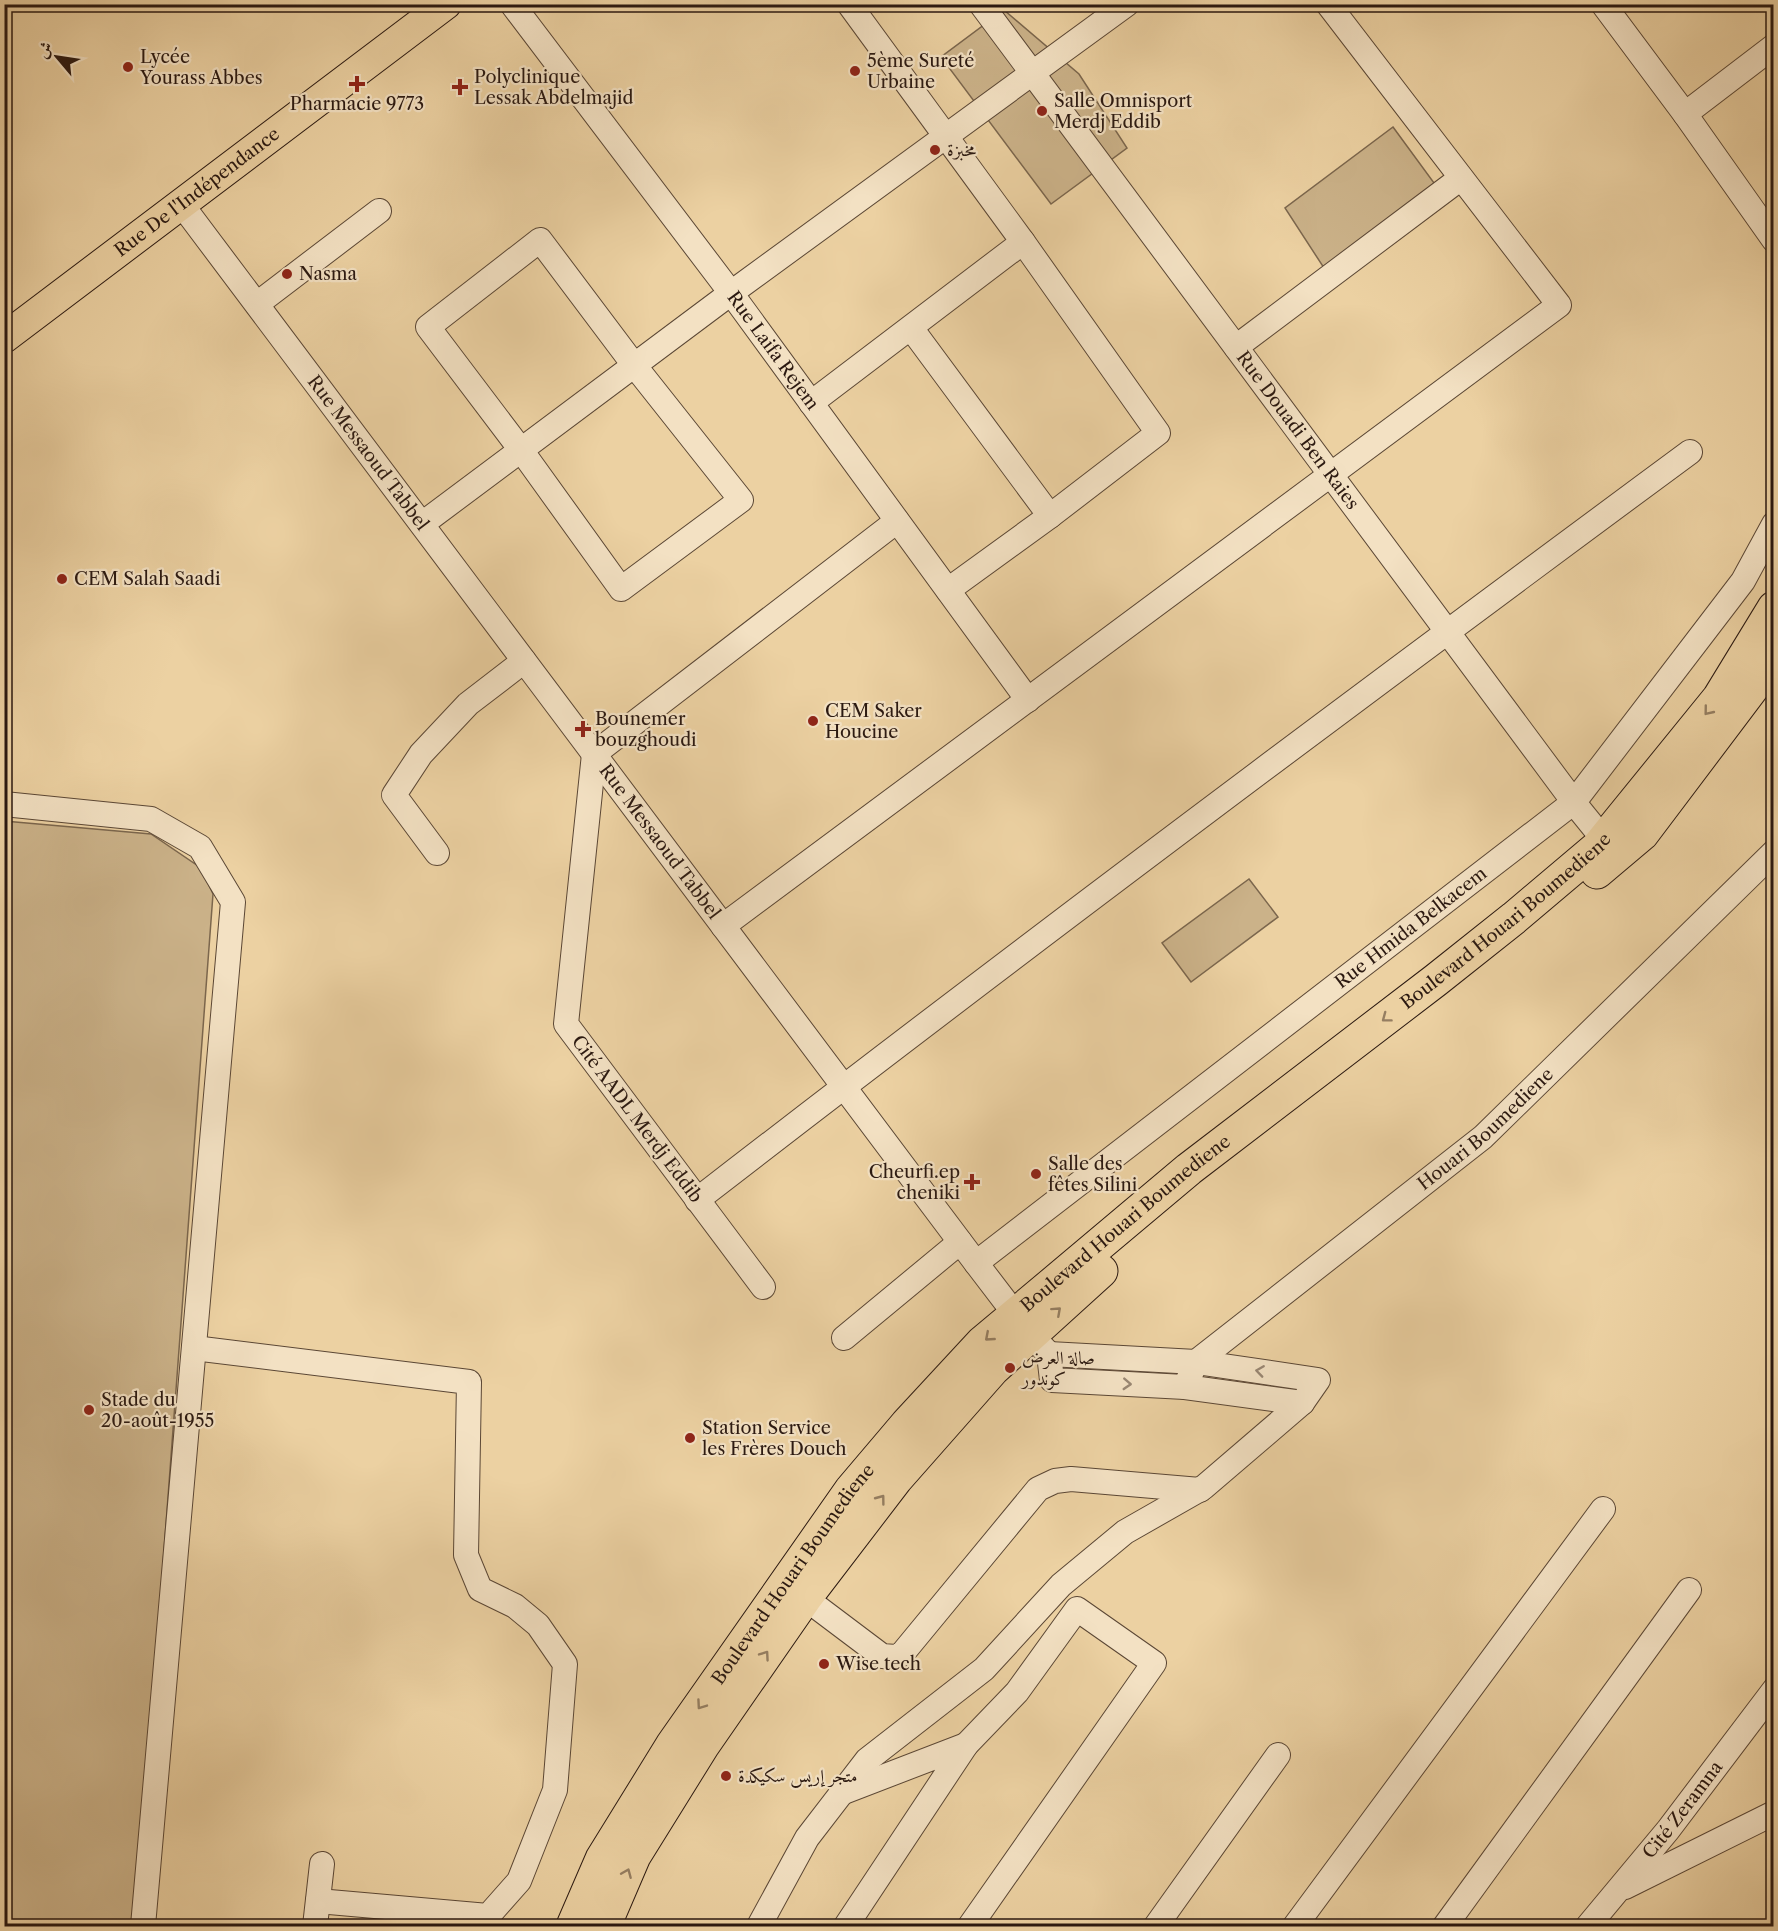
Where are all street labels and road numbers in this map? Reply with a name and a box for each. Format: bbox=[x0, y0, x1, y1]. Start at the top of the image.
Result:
street label: Rue De l'Indépendance bbox=[110, 123, 284, 261]
street label: Rue Laifa Rejem bbox=[722, 287, 824, 415]
street label: Rue Douadi Ben Raies bbox=[1232, 347, 1364, 514]
street label: Rue Messaoud Tabbel bbox=[303, 371, 433, 535]
street label: Rue Messaoud Tabbel bbox=[595, 760, 725, 924]
street label: Boulevard Houari Boumediene bbox=[1396, 829, 1616, 1014]
street label: Rue Hmida Belkacem bbox=[1331, 862, 1491, 993]
street label: Cité AADL Merdj Eddib bbox=[567, 1031, 707, 1207]
street label: Houari Boumediene bbox=[1413, 1063, 1558, 1195]
street label: Boulevard Houari Boumediene bbox=[1016, 1130, 1235, 1317]
street label: Boulevard Houari Boumediene bbox=[707, 1460, 879, 1689]
street label: Cité Zeramna bbox=[1638, 1756, 1728, 1863]

